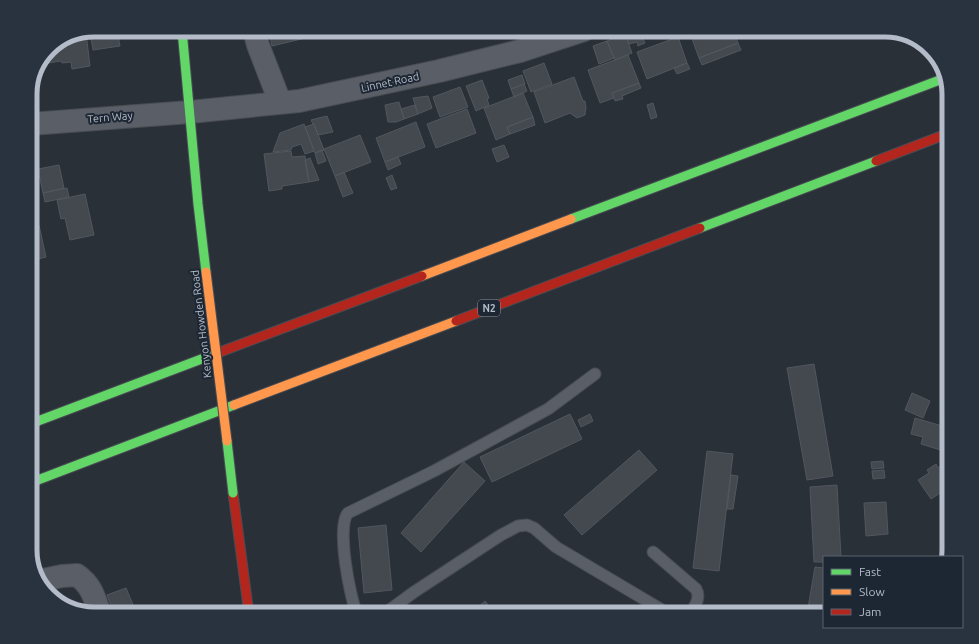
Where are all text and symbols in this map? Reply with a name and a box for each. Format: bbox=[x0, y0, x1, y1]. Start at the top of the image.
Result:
street label: Linnet Road bbox=[360, 70, 420, 94]
street label: Tern Way bbox=[87, 109, 134, 125]
street label: Kenyon Howden Road bbox=[188, 269, 214, 379]
road number: N2 bbox=[478, 300, 500, 316]
legend bbox=[823, 556, 963, 628]
text: Fast bbox=[859, 565, 881, 578]
text: Slow bbox=[859, 585, 885, 598]
text: Jam bbox=[859, 605, 881, 618]

